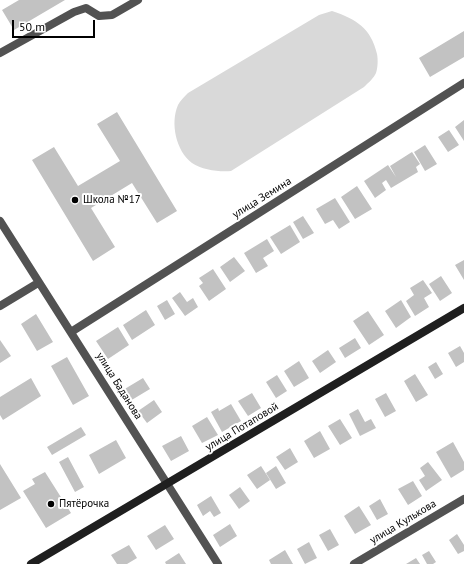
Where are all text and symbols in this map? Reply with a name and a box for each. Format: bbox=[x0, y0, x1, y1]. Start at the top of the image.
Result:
scale bar bbox=[14, 12, 97, 38]
text: 50 m bbox=[19, 19, 45, 34]
street label: улица Земина bbox=[230, 175, 294, 221]
place label: Школа №17 bbox=[83, 193, 141, 207]
marker: Школа №17 bbox=[70, 195, 80, 205]
street label: улица Баданова bbox=[93, 350, 145, 422]
street label: улица Потаповой bbox=[203, 400, 281, 454]
place label: Пятёрочка bbox=[59, 497, 109, 511]
street label: улица Кулькова bbox=[367, 497, 439, 547]
marker: Пятёрочка bbox=[46, 499, 56, 509]

